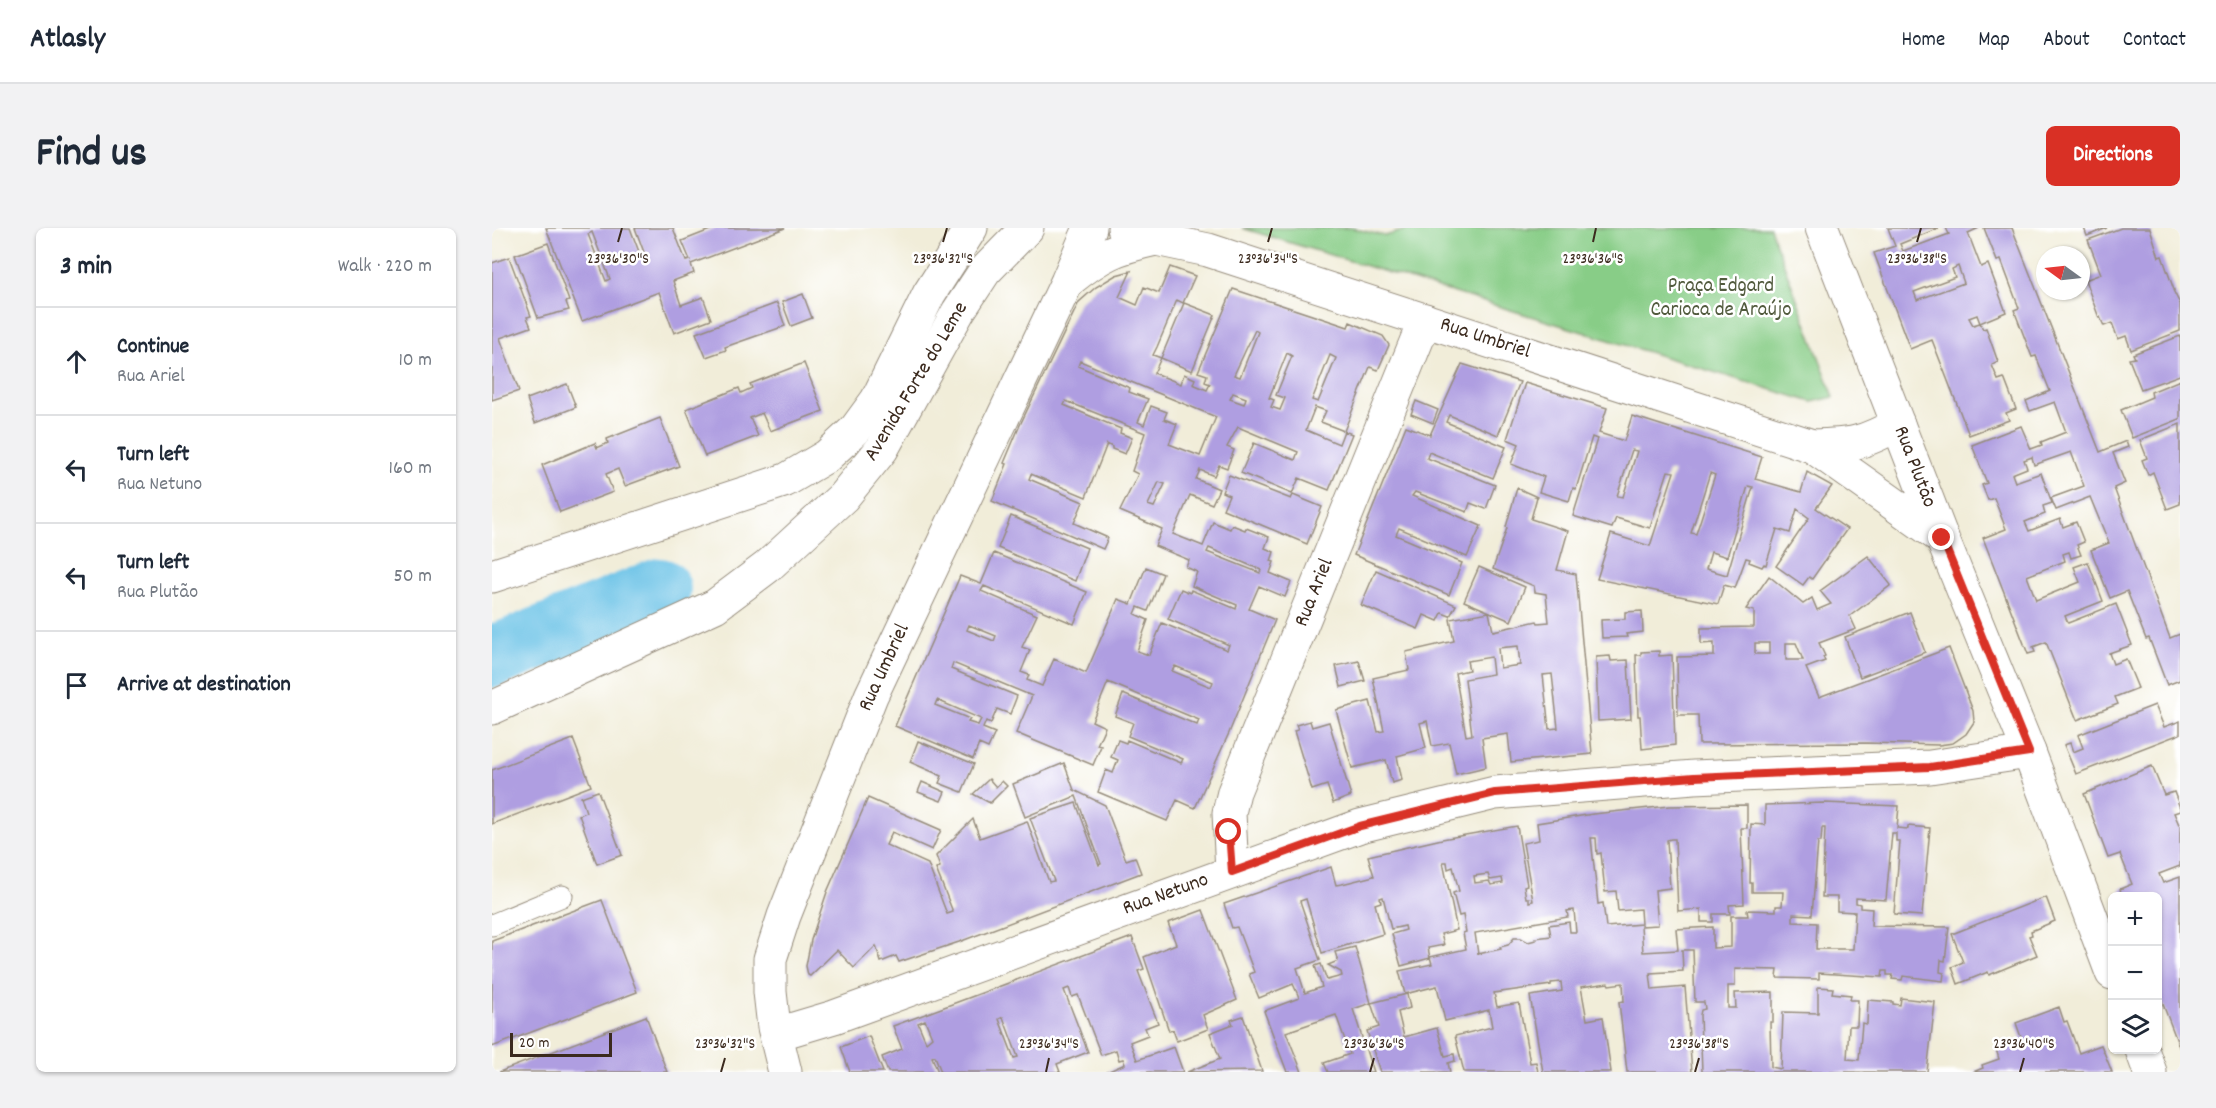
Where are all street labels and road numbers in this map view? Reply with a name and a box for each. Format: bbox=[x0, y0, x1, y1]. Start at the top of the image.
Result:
street label: Avenida Forte do Leme bbox=[857, 297, 977, 467]
street label: Rua Umbriel bbox=[1436, 310, 1534, 368]
street label: Rua Plutão bbox=[1885, 422, 1943, 512]
street label: Rua Ariel bbox=[1288, 554, 1342, 632]
street label: Rua Umbriel bbox=[852, 619, 918, 717]
street label: Rua Netuno bbox=[1119, 866, 1213, 924]

